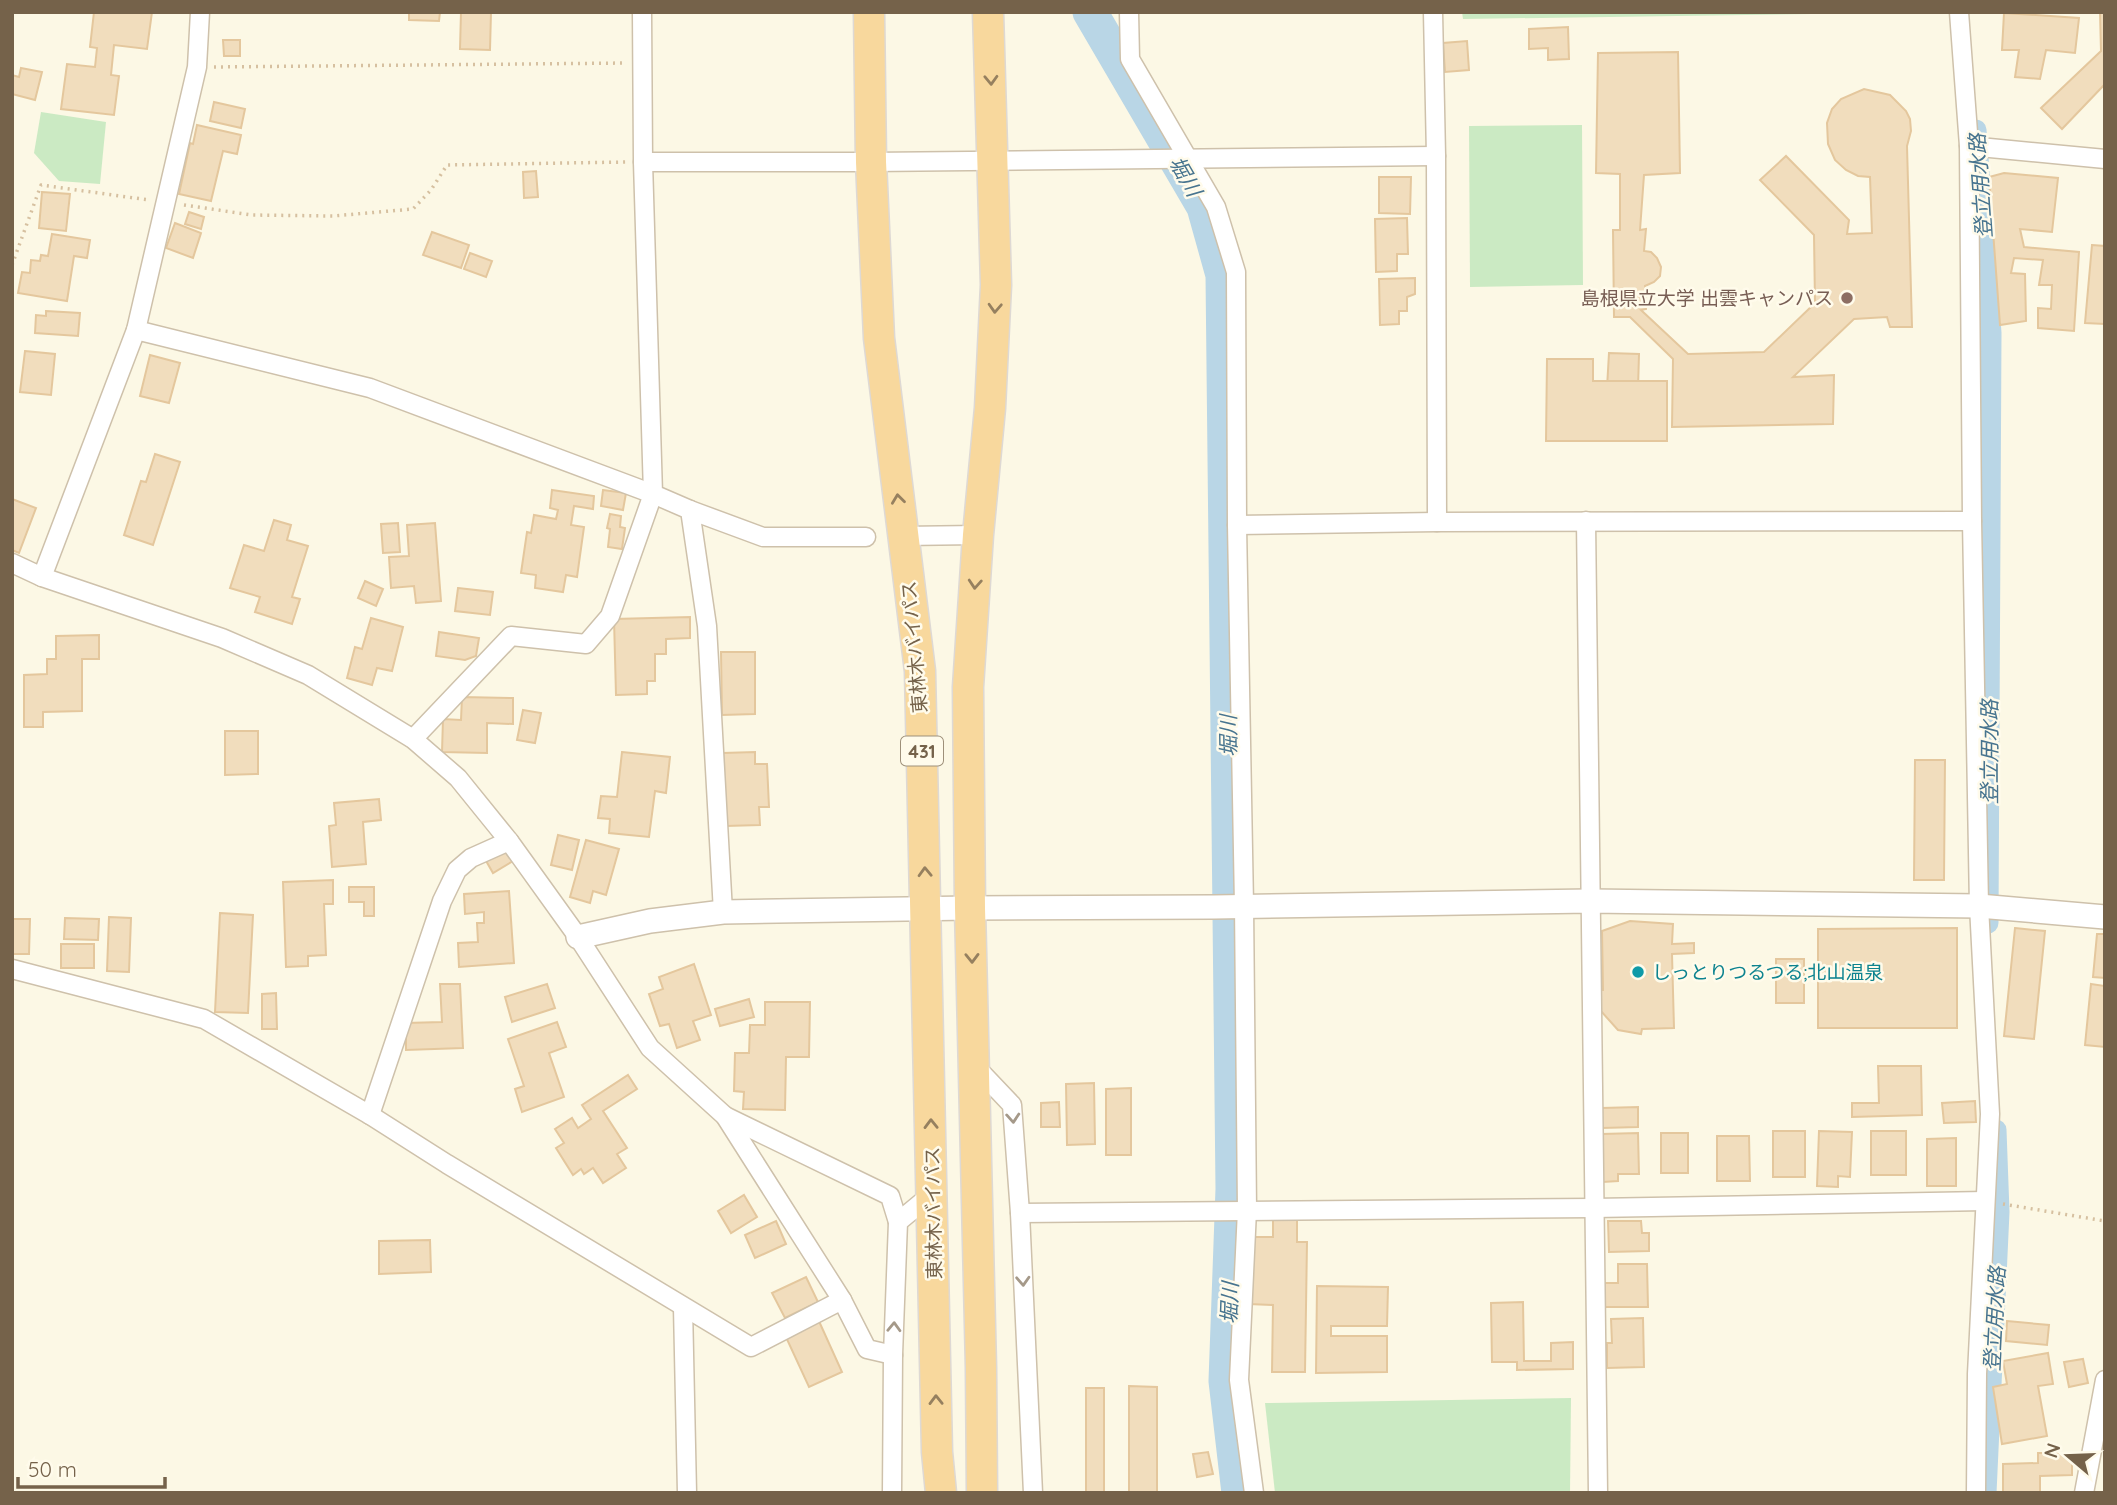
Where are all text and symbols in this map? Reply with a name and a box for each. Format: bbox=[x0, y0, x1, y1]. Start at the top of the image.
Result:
one-way arrow bbox=[983, 75, 998, 86]
water label: 登立用水路 bbox=[1963, 131, 1997, 239]
water label: 堀川 bbox=[1164, 151, 1209, 202]
place label: 島根県立大学 出雲キャンパス bbox=[1581, 286, 1833, 310]
marker: 島根県立大学 出雲キャンパス bbox=[1839, 290, 1855, 306]
one-way arrow bbox=[988, 303, 1003, 314]
one-way arrow bbox=[890, 493, 905, 505]
one-way arrow bbox=[968, 578, 983, 589]
street label: 東林木バイパス bbox=[896, 580, 932, 714]
water label: 登立用水路 bbox=[1976, 698, 2002, 805]
water label: 堀川 bbox=[1215, 713, 1241, 757]
road number: 431 bbox=[901, 736, 943, 766]
one-way arrow bbox=[918, 866, 933, 877]
one-way arrow bbox=[964, 953, 979, 964]
place label: しっとりつるつる;北山温泉 bbox=[1652, 960, 1883, 984]
marker: しっとりつるつる;北山温泉 bbox=[1630, 964, 1646, 980]
one-way arrow bbox=[1005, 1113, 1020, 1124]
one-way arrow bbox=[923, 1118, 939, 1129]
street label: 東林木バイパス bbox=[920, 1146, 946, 1280]
water label: 登立用水路 bbox=[1978, 1264, 2010, 1372]
one-way arrow bbox=[1015, 1276, 1030, 1287]
water label: 堀川 bbox=[1215, 1280, 1243, 1324]
one-way arrow bbox=[886, 1321, 901, 1332]
one-way arrow bbox=[928, 1394, 944, 1405]
north arrow bbox=[2033, 1421, 2103, 1491]
text: N bbox=[2038, 1440, 2066, 1461]
scale bar bbox=[18, 1446, 164, 1490]
text: 50 m bbox=[28, 1456, 77, 1482]

